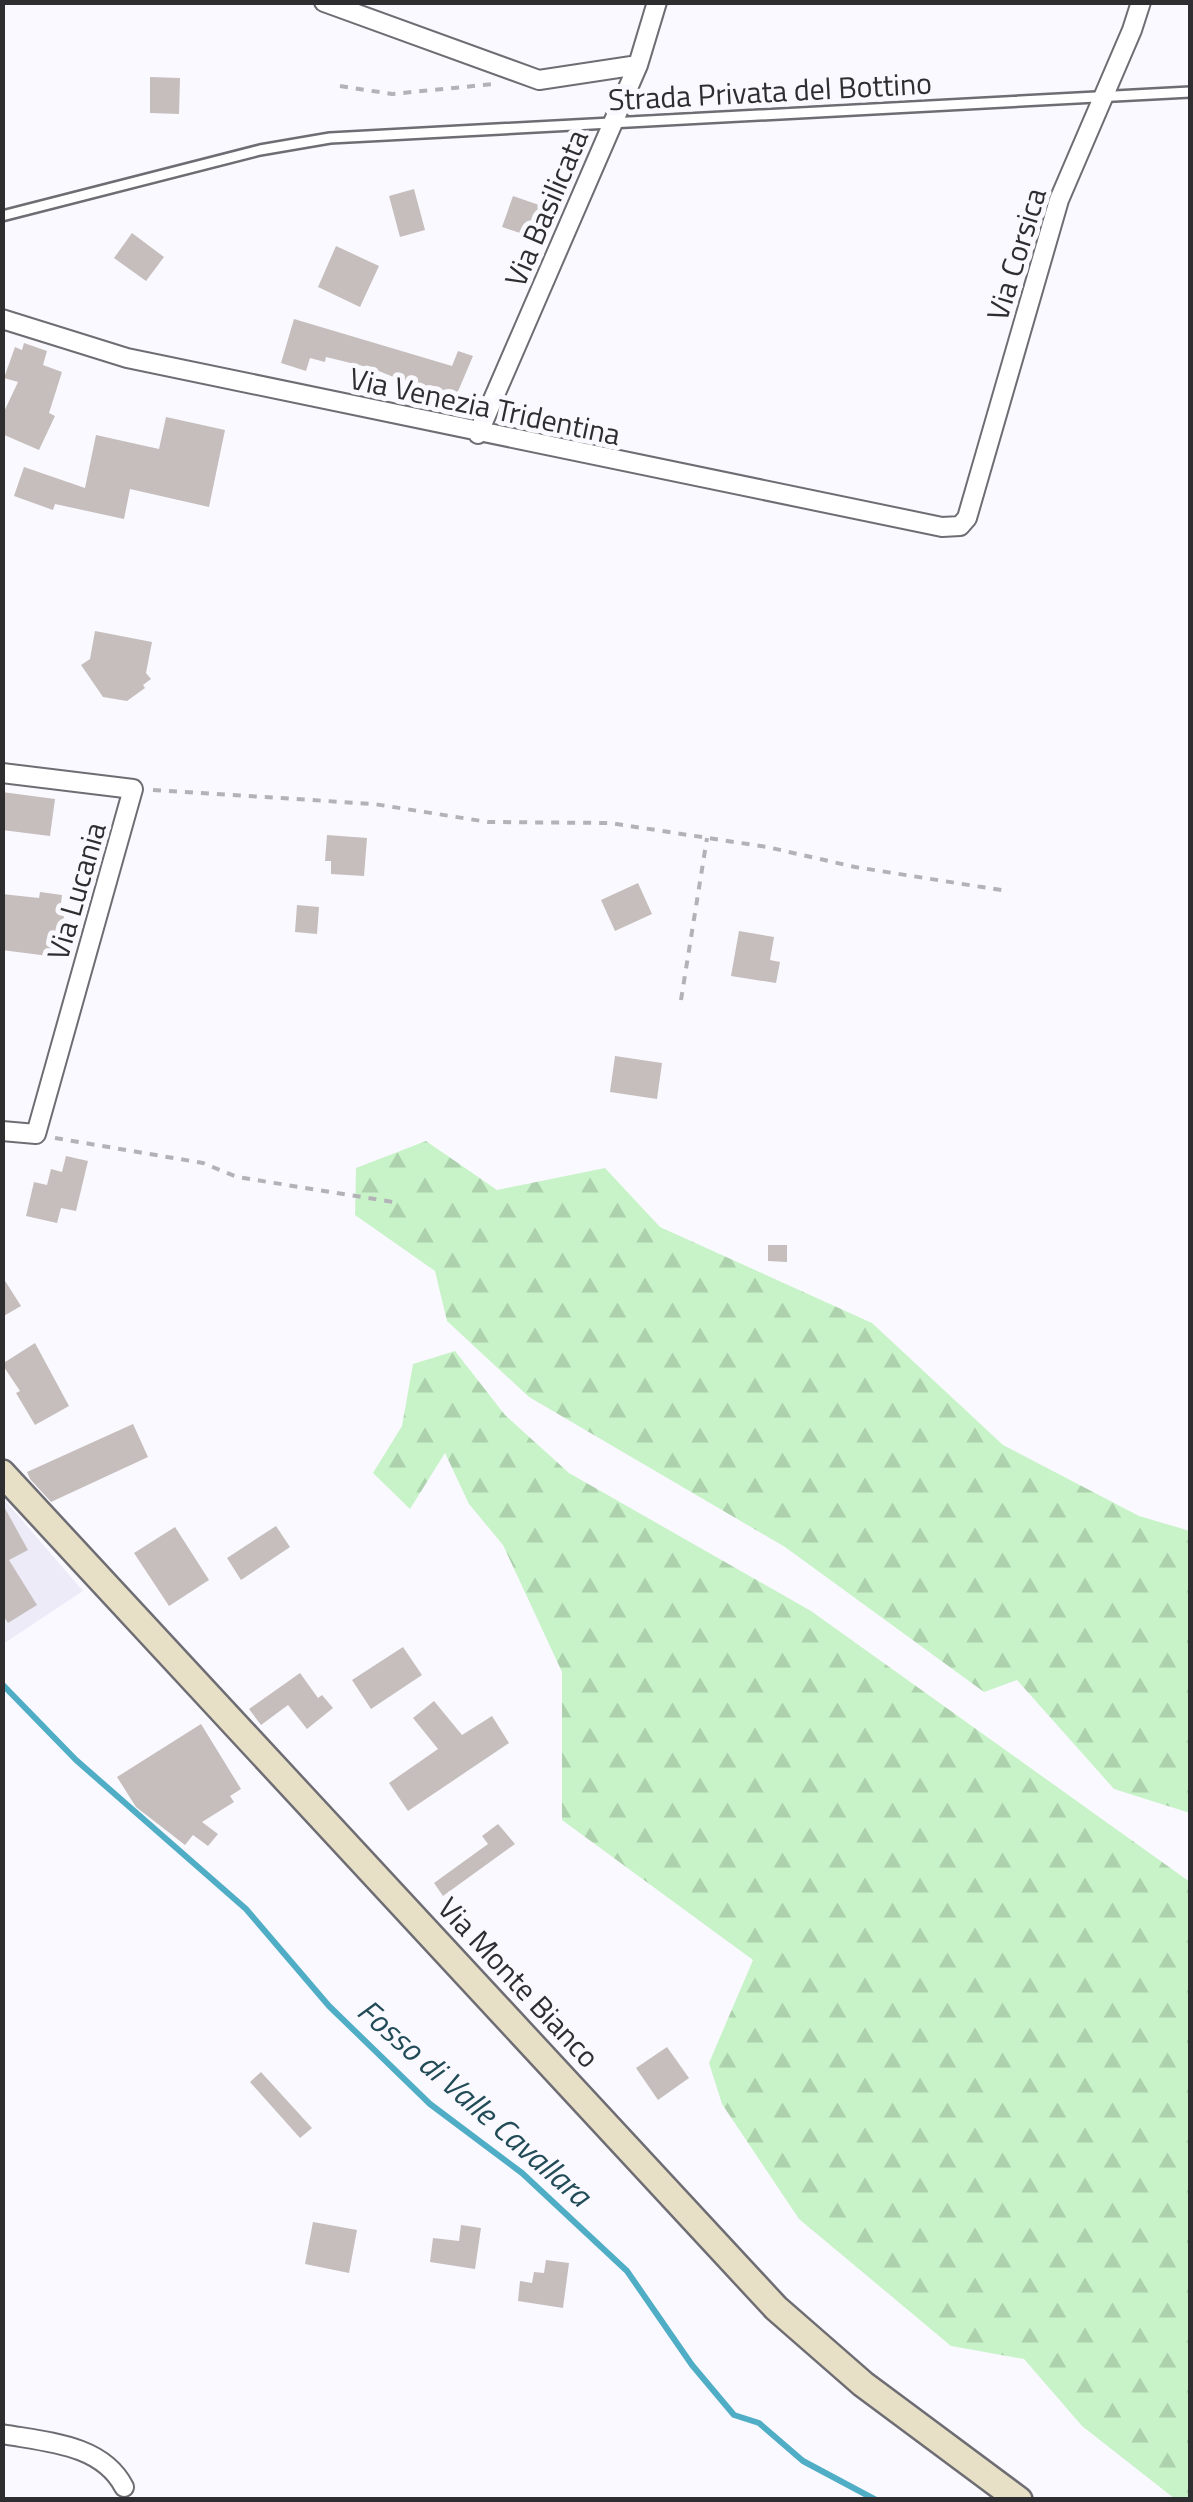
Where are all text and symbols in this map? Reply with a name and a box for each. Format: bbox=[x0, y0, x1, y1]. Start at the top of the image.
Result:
street label: Strada Privata del Bottino bbox=[607, 60, 933, 122]
street label: Via Basilicata bbox=[492, 122, 600, 294]
street label: Via Corsica bbox=[974, 182, 1058, 326]
street label: Via Venezia Tridentina bbox=[345, 355, 625, 457]
street label: Via Lucania bbox=[34, 817, 118, 965]
street label: Via Monte Bianco bbox=[427, 1886, 611, 2078]
water label: Fosso di Valle Cavallara bbox=[347, 1987, 604, 2219]

